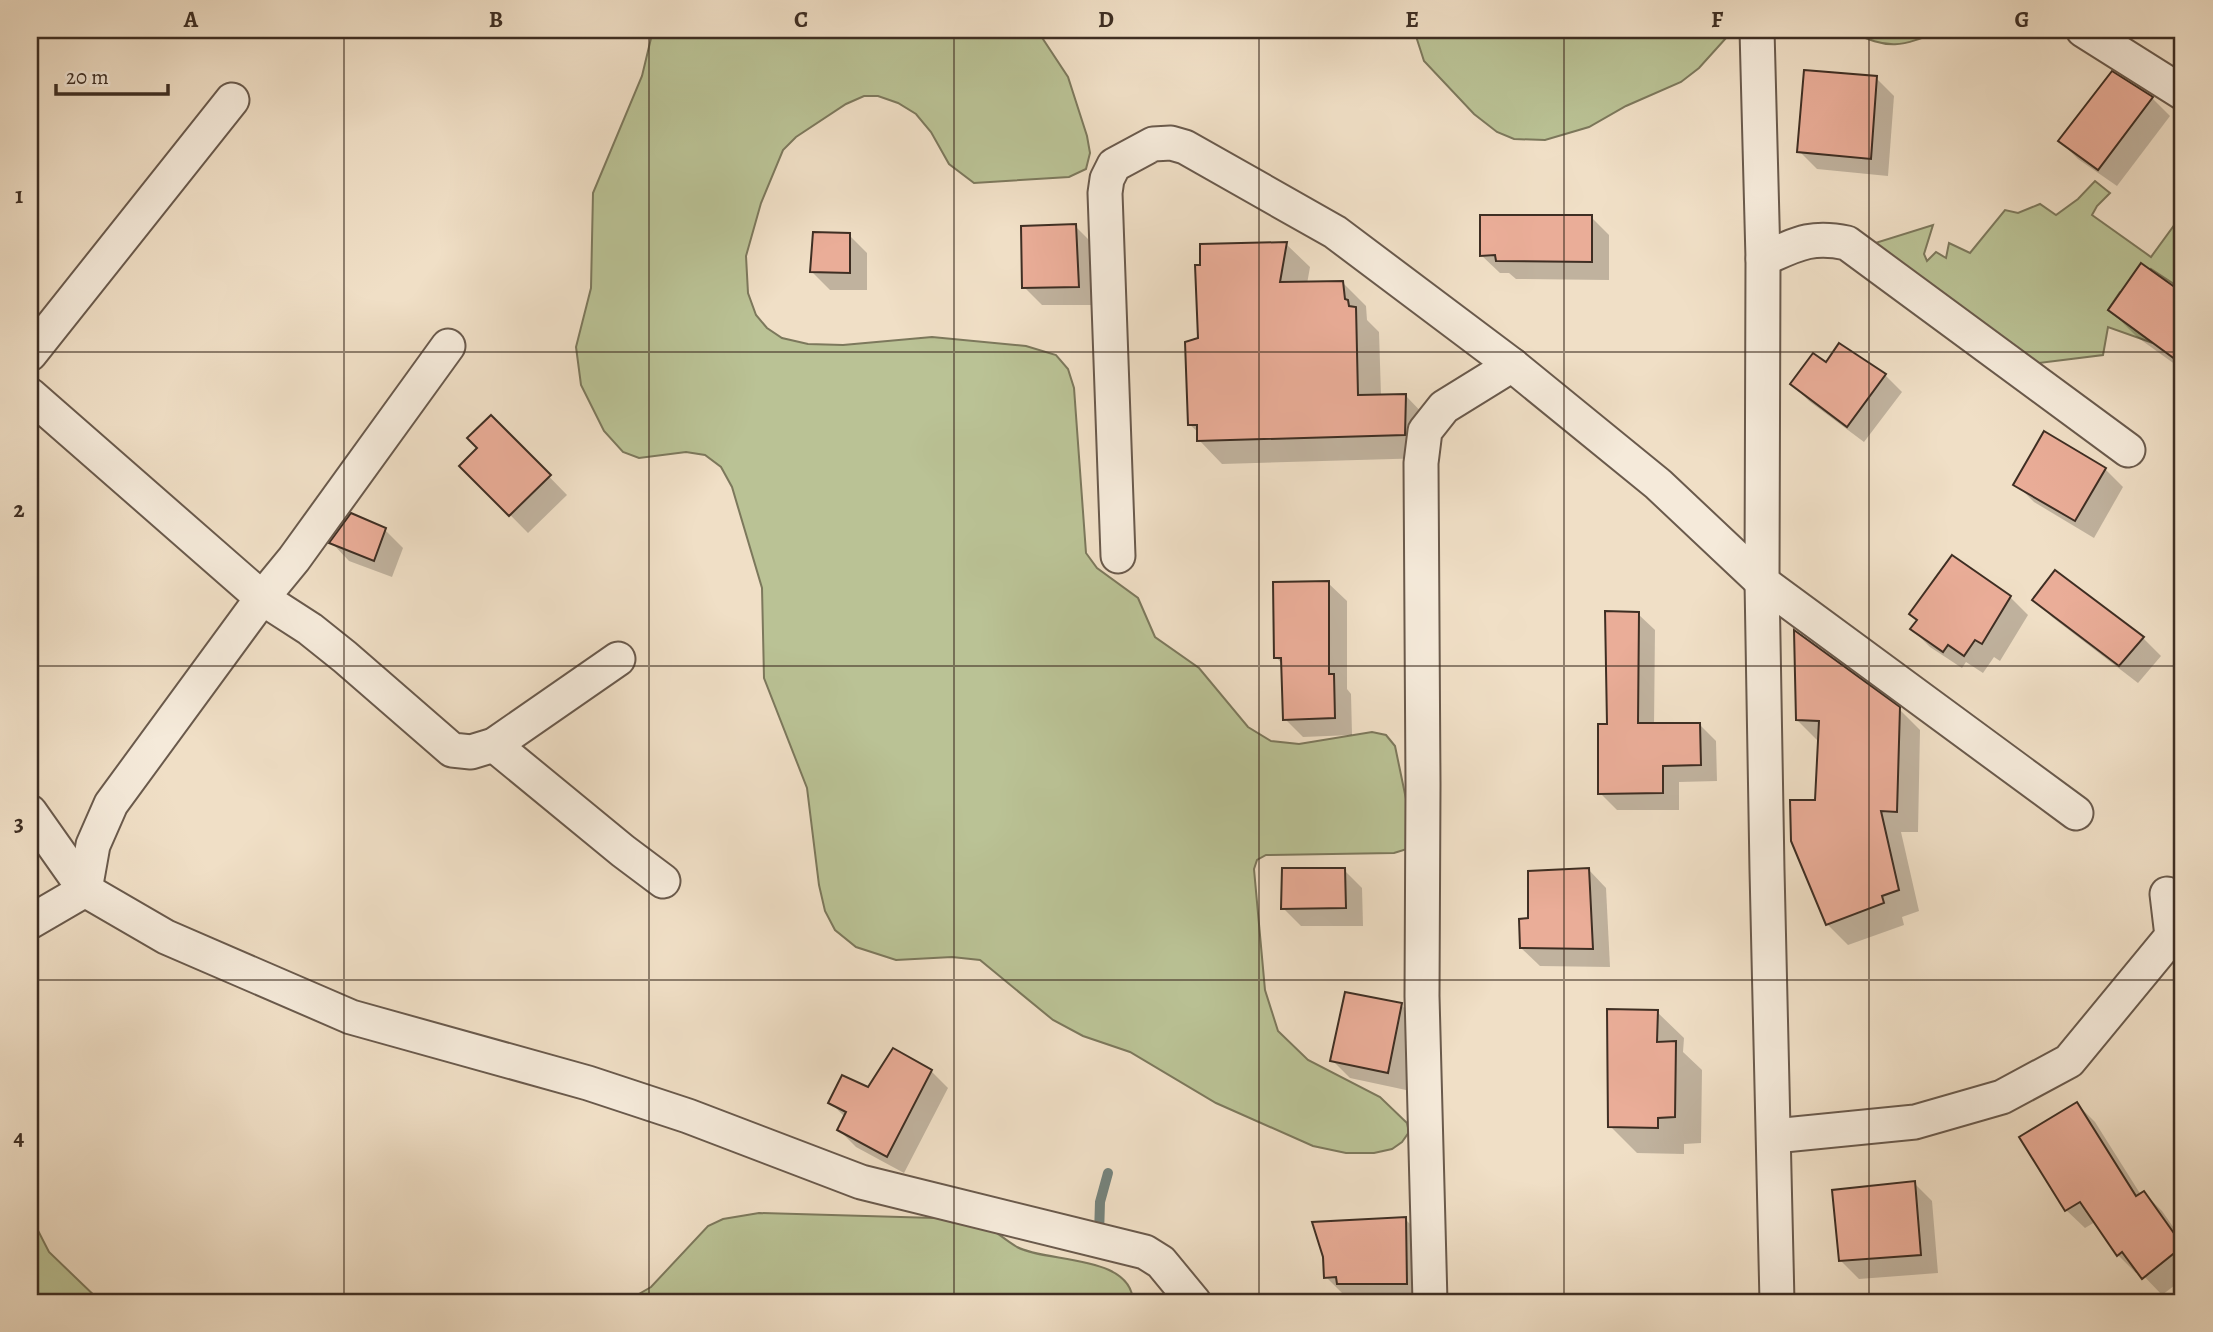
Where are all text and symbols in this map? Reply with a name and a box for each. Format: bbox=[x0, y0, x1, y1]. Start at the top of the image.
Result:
text: A bbox=[183, 4, 199, 35]
text: B bbox=[489, 4, 503, 35]
text: C bbox=[794, 4, 808, 35]
text: D bbox=[1098, 4, 1114, 35]
text: E bbox=[1405, 4, 1419, 35]
text: F bbox=[1711, 4, 1724, 35]
text: G bbox=[2014, 4, 2030, 35]
scale bar bbox=[56, 52, 168, 96]
text: 20 m bbox=[66, 63, 109, 91]
text: 1 bbox=[15, 180, 23, 211]
text: 2 bbox=[13, 494, 25, 525]
text: 3 bbox=[14, 808, 24, 839]
text: 4 bbox=[14, 1122, 25, 1153]

